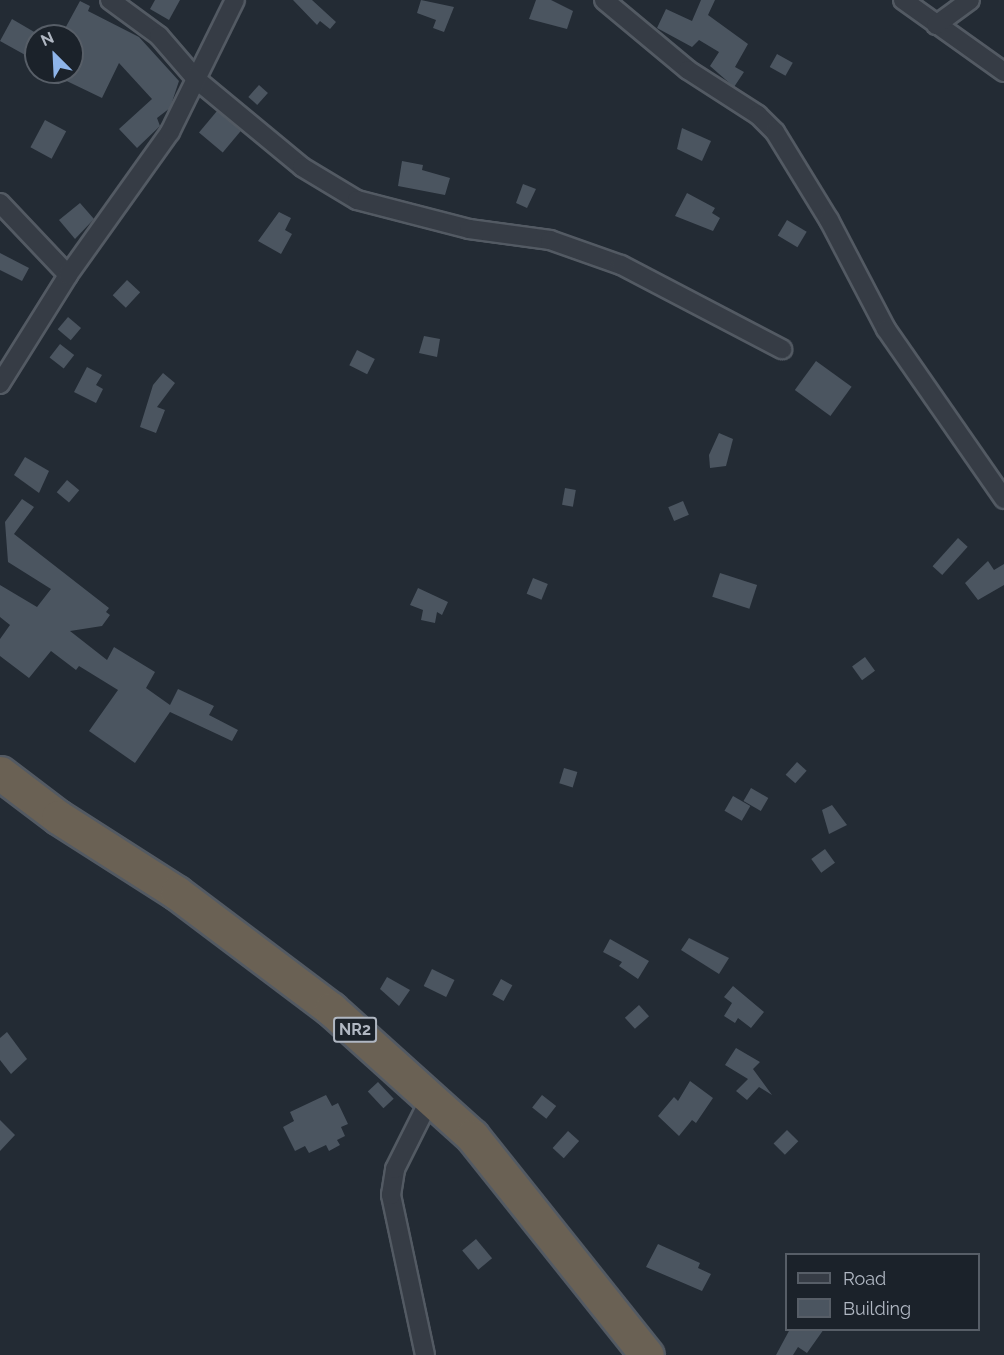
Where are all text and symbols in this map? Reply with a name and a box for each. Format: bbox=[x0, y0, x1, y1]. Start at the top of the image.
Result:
north arrow bbox=[24, 24, 84, 84]
text: N bbox=[38, 28, 57, 50]
road number: NR2 bbox=[332, 1017, 378, 1043]
legend bbox=[785, 1253, 980, 1331]
text: Road bbox=[843, 1268, 886, 1289]
text: Building bbox=[843, 1298, 911, 1319]

